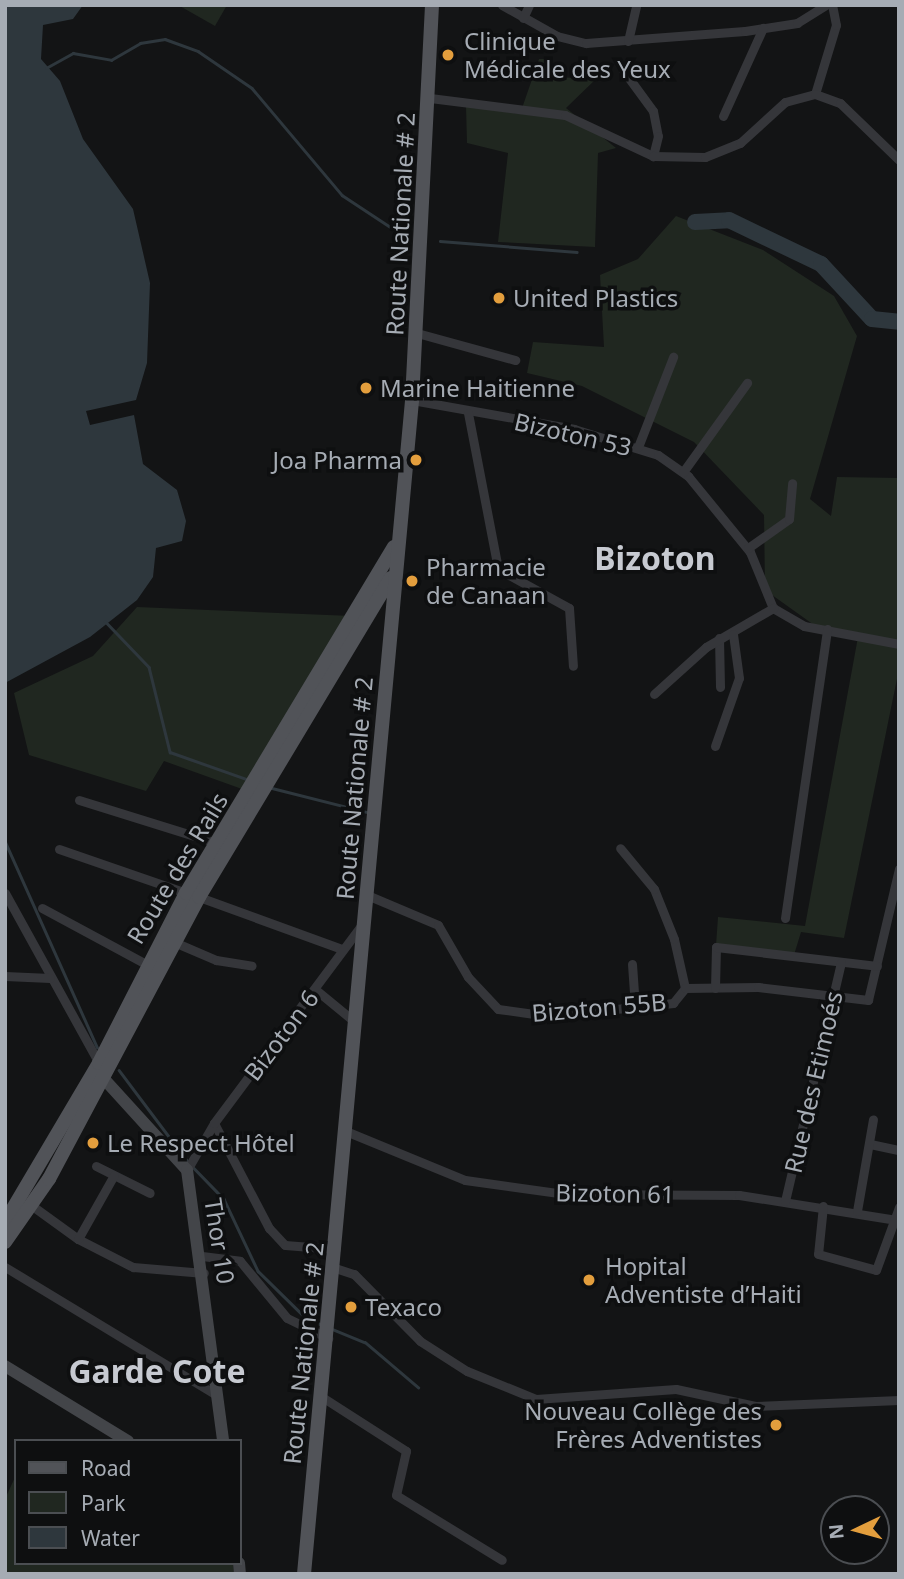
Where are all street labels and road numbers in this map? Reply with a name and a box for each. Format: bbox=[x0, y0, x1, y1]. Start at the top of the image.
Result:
street label: Route Nationale # 2 bbox=[380, 112, 420, 336]
street label: Bizoton 53 bbox=[512, 407, 634, 461]
street label: Route Nationale # 2 bbox=[330, 675, 378, 901]
street label: Route des Rails bbox=[121, 787, 233, 949]
street label: Bizoton 6 bbox=[238, 984, 324, 1086]
street label: Bizoton 55B bbox=[531, 987, 667, 1027]
street label: Rue des Etimoés bbox=[778, 988, 848, 1176]
street label: Bizoton 61 bbox=[555, 1178, 675, 1208]
street label: Thor 10 bbox=[199, 1196, 241, 1286]
street label: Route Nationale # 2 bbox=[277, 1240, 329, 1466]

